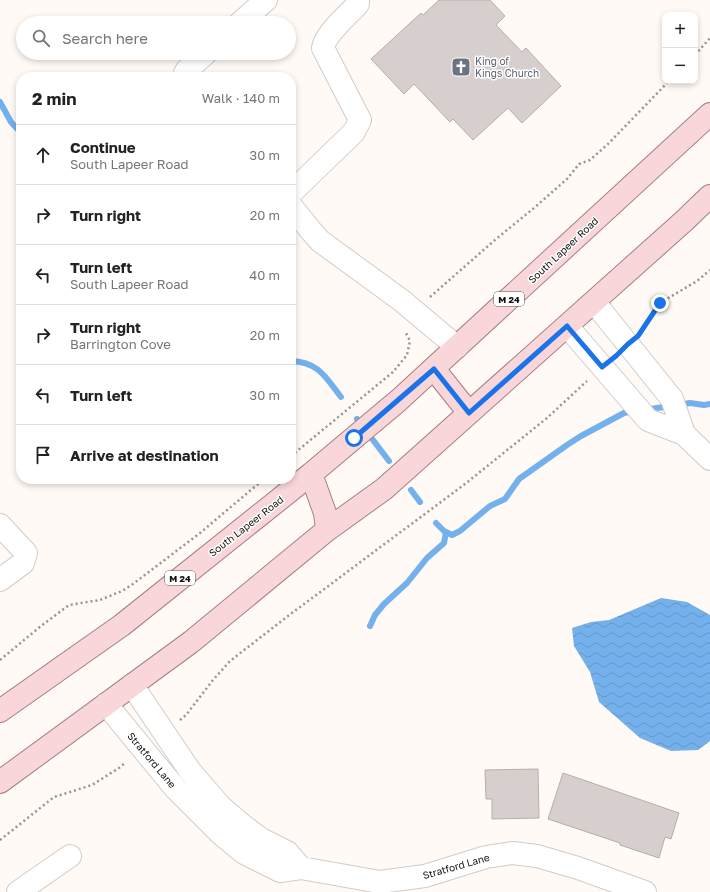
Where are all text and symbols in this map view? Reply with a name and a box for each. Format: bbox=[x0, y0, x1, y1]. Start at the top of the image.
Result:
map controls bbox=[662, 12, 698, 84]
button: + bbox=[662, 12, 698, 48]
search box bbox=[16, 16, 296, 60]
icon: search bbox=[30, 27, 52, 49]
text: Search here bbox=[62, 29, 148, 47]
button: − bbox=[662, 48, 698, 84]
place label: King of Kings Church bbox=[475, 55, 539, 79]
church icon: King of Kings Church bbox=[450, 56, 472, 78]
text: 2 min bbox=[32, 88, 76, 109]
text: Walk · 140 m bbox=[202, 90, 280, 106]
text: Continue bbox=[70, 138, 136, 156]
icon: ahead bbox=[32, 144, 54, 166]
text: 30 m bbox=[250, 147, 280, 163]
text: South Lapeer Road bbox=[70, 156, 189, 172]
icon: right bbox=[32, 204, 54, 226]
text: Turn right bbox=[70, 206, 141, 224]
text: 20 m bbox=[250, 207, 280, 223]
street label: South Lapeer Road bbox=[526, 215, 600, 285]
text: Turn left bbox=[70, 258, 132, 276]
icon: left bbox=[32, 264, 54, 286]
text: 40 m bbox=[249, 267, 280, 283]
text: South Lapeer Road bbox=[70, 276, 189, 292]
road number: M 24 bbox=[494, 292, 524, 306]
route end bbox=[651, 294, 669, 312]
text: Turn right bbox=[70, 318, 141, 336]
icon: right bbox=[32, 324, 54, 346]
text: 20 m bbox=[250, 327, 280, 343]
text: Barrington Cove bbox=[70, 336, 171, 352]
icon: left bbox=[32, 384, 54, 406]
text: Turn left bbox=[70, 386, 132, 404]
text: 30 m bbox=[250, 387, 280, 403]
route start bbox=[345, 429, 363, 447]
icon: arrive bbox=[32, 444, 54, 466]
text: Arrive at destination bbox=[70, 446, 219, 464]
street label: South Lapeer Road bbox=[206, 493, 286, 559]
road number: M 24 bbox=[165, 571, 195, 585]
street label: Stratford Lane bbox=[125, 730, 179, 790]
street label: Stratford Lane bbox=[421, 851, 491, 881]

